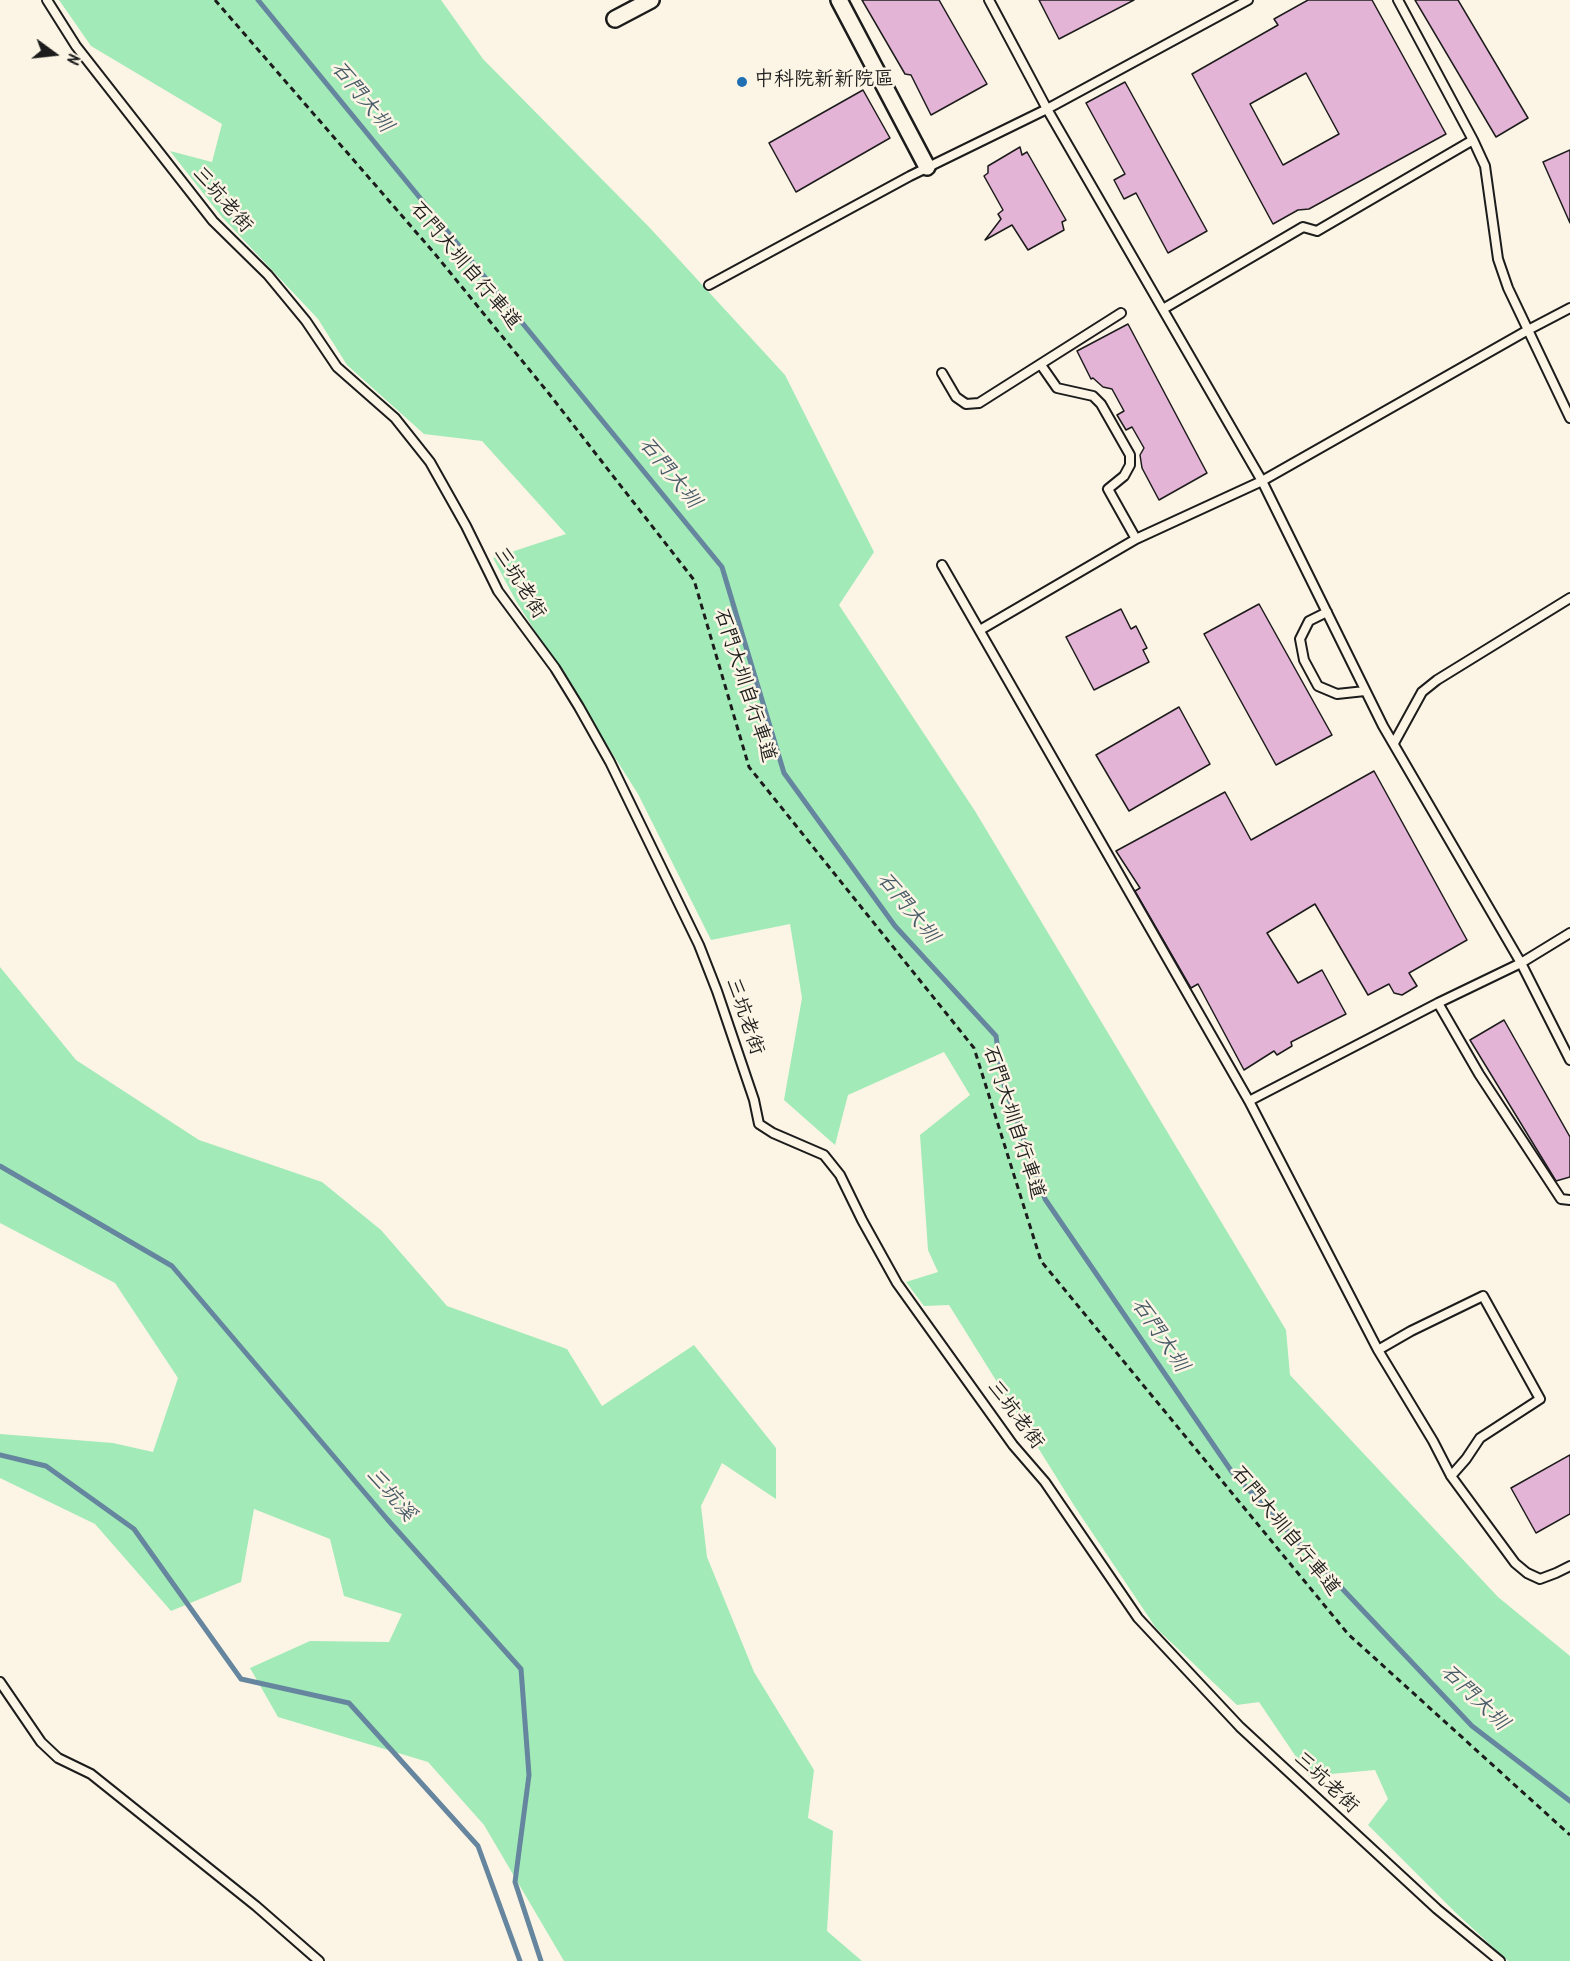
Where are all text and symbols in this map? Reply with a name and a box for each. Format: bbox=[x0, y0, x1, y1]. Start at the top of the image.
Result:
north arrow bbox=[24, 24, 84, 84]
text: N bbox=[58, 51, 85, 67]
water label: 石門大圳 bbox=[324, 57, 396, 139]
place label: 中科院新新院區 bbox=[754, 70, 894, 94]
marker: 中科院新新院區 bbox=[735, 75, 749, 89]
street label: 三坑老街 bbox=[186, 163, 256, 239]
street label: 石門大圳自行車道 bbox=[403, 198, 525, 336]
water label: 石門大圳 bbox=[632, 433, 704, 515]
street label: 三坑老街 bbox=[487, 544, 549, 624]
street label: 石門大圳自行車道 bbox=[707, 606, 779, 766]
water label: 石門大圳 bbox=[870, 868, 942, 950]
street label: 三坑老街 bbox=[719, 975, 767, 1059]
street label: 石門大圳自行車道 bbox=[976, 1043, 1048, 1203]
water label: 石門大圳 bbox=[1124, 1294, 1192, 1378]
street label: 三坑老街 bbox=[980, 1377, 1048, 1455]
street label: 石門大圳自行車道 bbox=[1224, 1462, 1344, 1602]
water label: 三坑溪 bbox=[359, 1464, 419, 1528]
water label: 石門大圳 bbox=[1434, 1661, 1512, 1737]
street label: 三坑老街 bbox=[1288, 1748, 1362, 1820]

